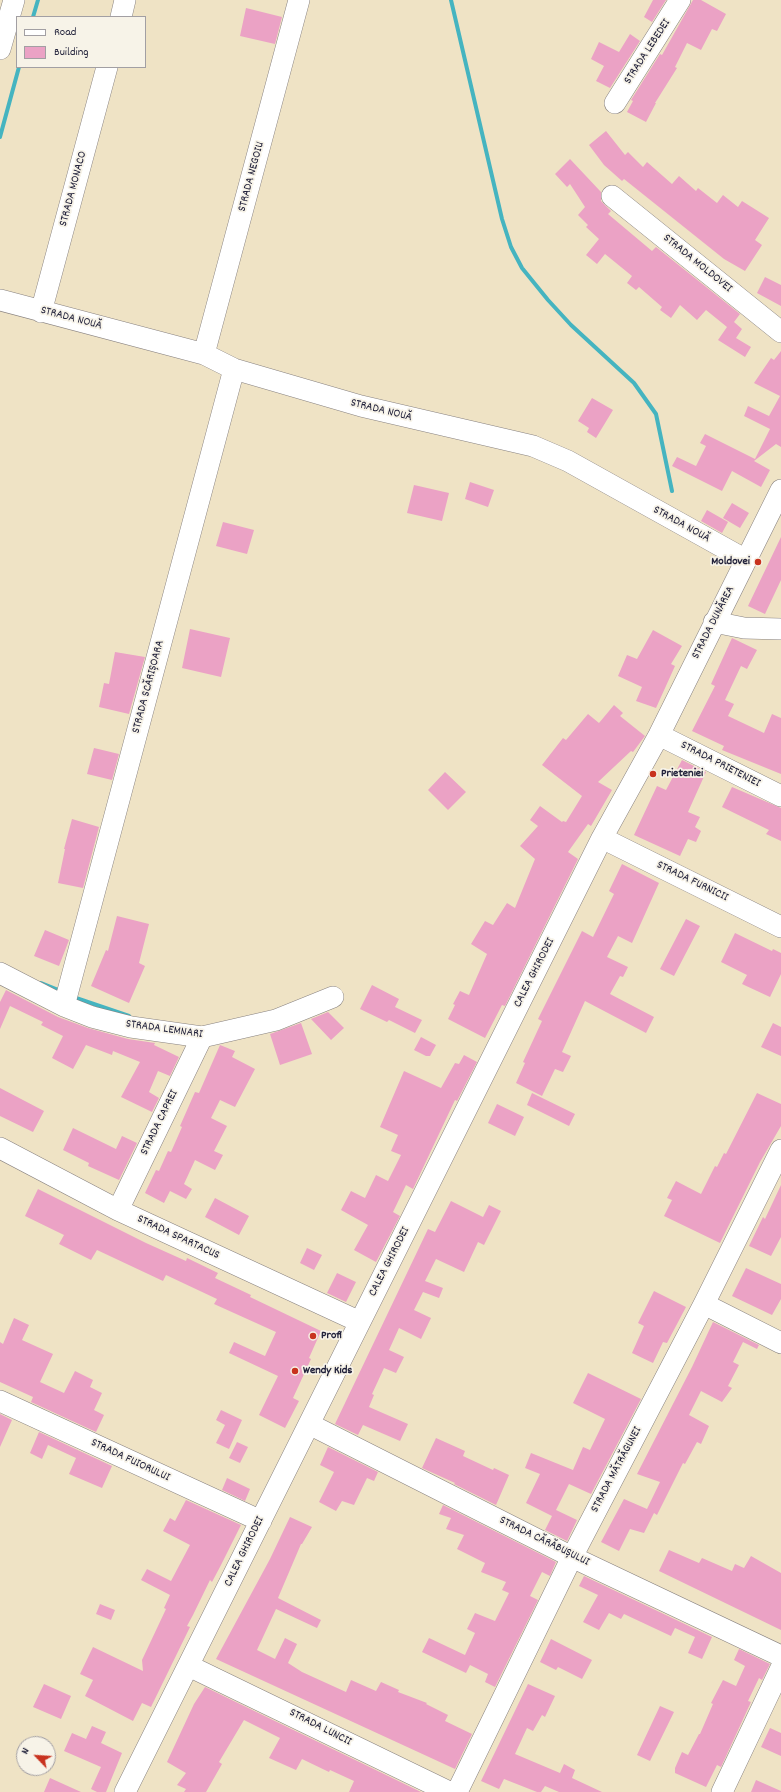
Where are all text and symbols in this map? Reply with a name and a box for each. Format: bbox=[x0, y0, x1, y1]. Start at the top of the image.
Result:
legend bbox=[16, 16, 146, 68]
street label: STRADA LEBEDEI bbox=[622, 17, 674, 87]
text: Road bbox=[54, 24, 76, 41]
text: Building bbox=[54, 44, 89, 61]
street label: STRADA NEGOIU bbox=[236, 140, 268, 214]
street label: STRADA MONACO bbox=[57, 150, 91, 228]
street label: STRADA MOLDOVEI bbox=[660, 232, 734, 296]
street label: STRADA NOUĂ bbox=[39, 304, 103, 334]
street label: STRADA NOUĂ bbox=[349, 396, 413, 426]
street label: STRADA NOUĂ bbox=[650, 503, 712, 547]
place label: Moldovei bbox=[711, 555, 750, 569]
marker: Moldovei bbox=[753, 557, 763, 567]
street label: STRADA DUNĂREA bbox=[689, 584, 739, 662]
street label: STRADA SCĂRIȘOARA bbox=[130, 639, 168, 735]
street label: STRADA PRIETENIEI bbox=[678, 739, 762, 791]
place label: Prieteniei bbox=[661, 767, 703, 781]
marker: Prieteniei bbox=[648, 769, 658, 779]
street label: STRADA FURNICII bbox=[654, 858, 730, 906]
street label: CALEA GHIRODEI bbox=[511, 936, 559, 1010]
street label: STRADA LEMNARI bbox=[125, 1017, 203, 1043]
street label: STRADA CAPREI bbox=[138, 1088, 182, 1158]
street label: STRADA SPARTACUS bbox=[134, 1213, 222, 1263]
street label: CALEA GHIRODEI bbox=[366, 1225, 414, 1299]
place label: Profi bbox=[321, 1329, 342, 1343]
marker: Profi bbox=[308, 1331, 318, 1341]
place label: Wendy Kids bbox=[303, 1364, 352, 1378]
marker: Wendy Kids bbox=[290, 1366, 300, 1376]
street label: STRADA MĂTRĂGUNEI bbox=[588, 1425, 646, 1515]
street label: STRADA FUIORULUI bbox=[88, 1436, 172, 1486]
street label: STRADA CĂRĂBUȘULUI bbox=[496, 1514, 592, 1570]
street label: CALEA GHIRODEI bbox=[222, 1515, 268, 1589]
street label: STRADA LUNCII bbox=[286, 1706, 354, 1750]
north arrow bbox=[16, 1736, 56, 1776]
text: N bbox=[18, 1746, 34, 1757]

